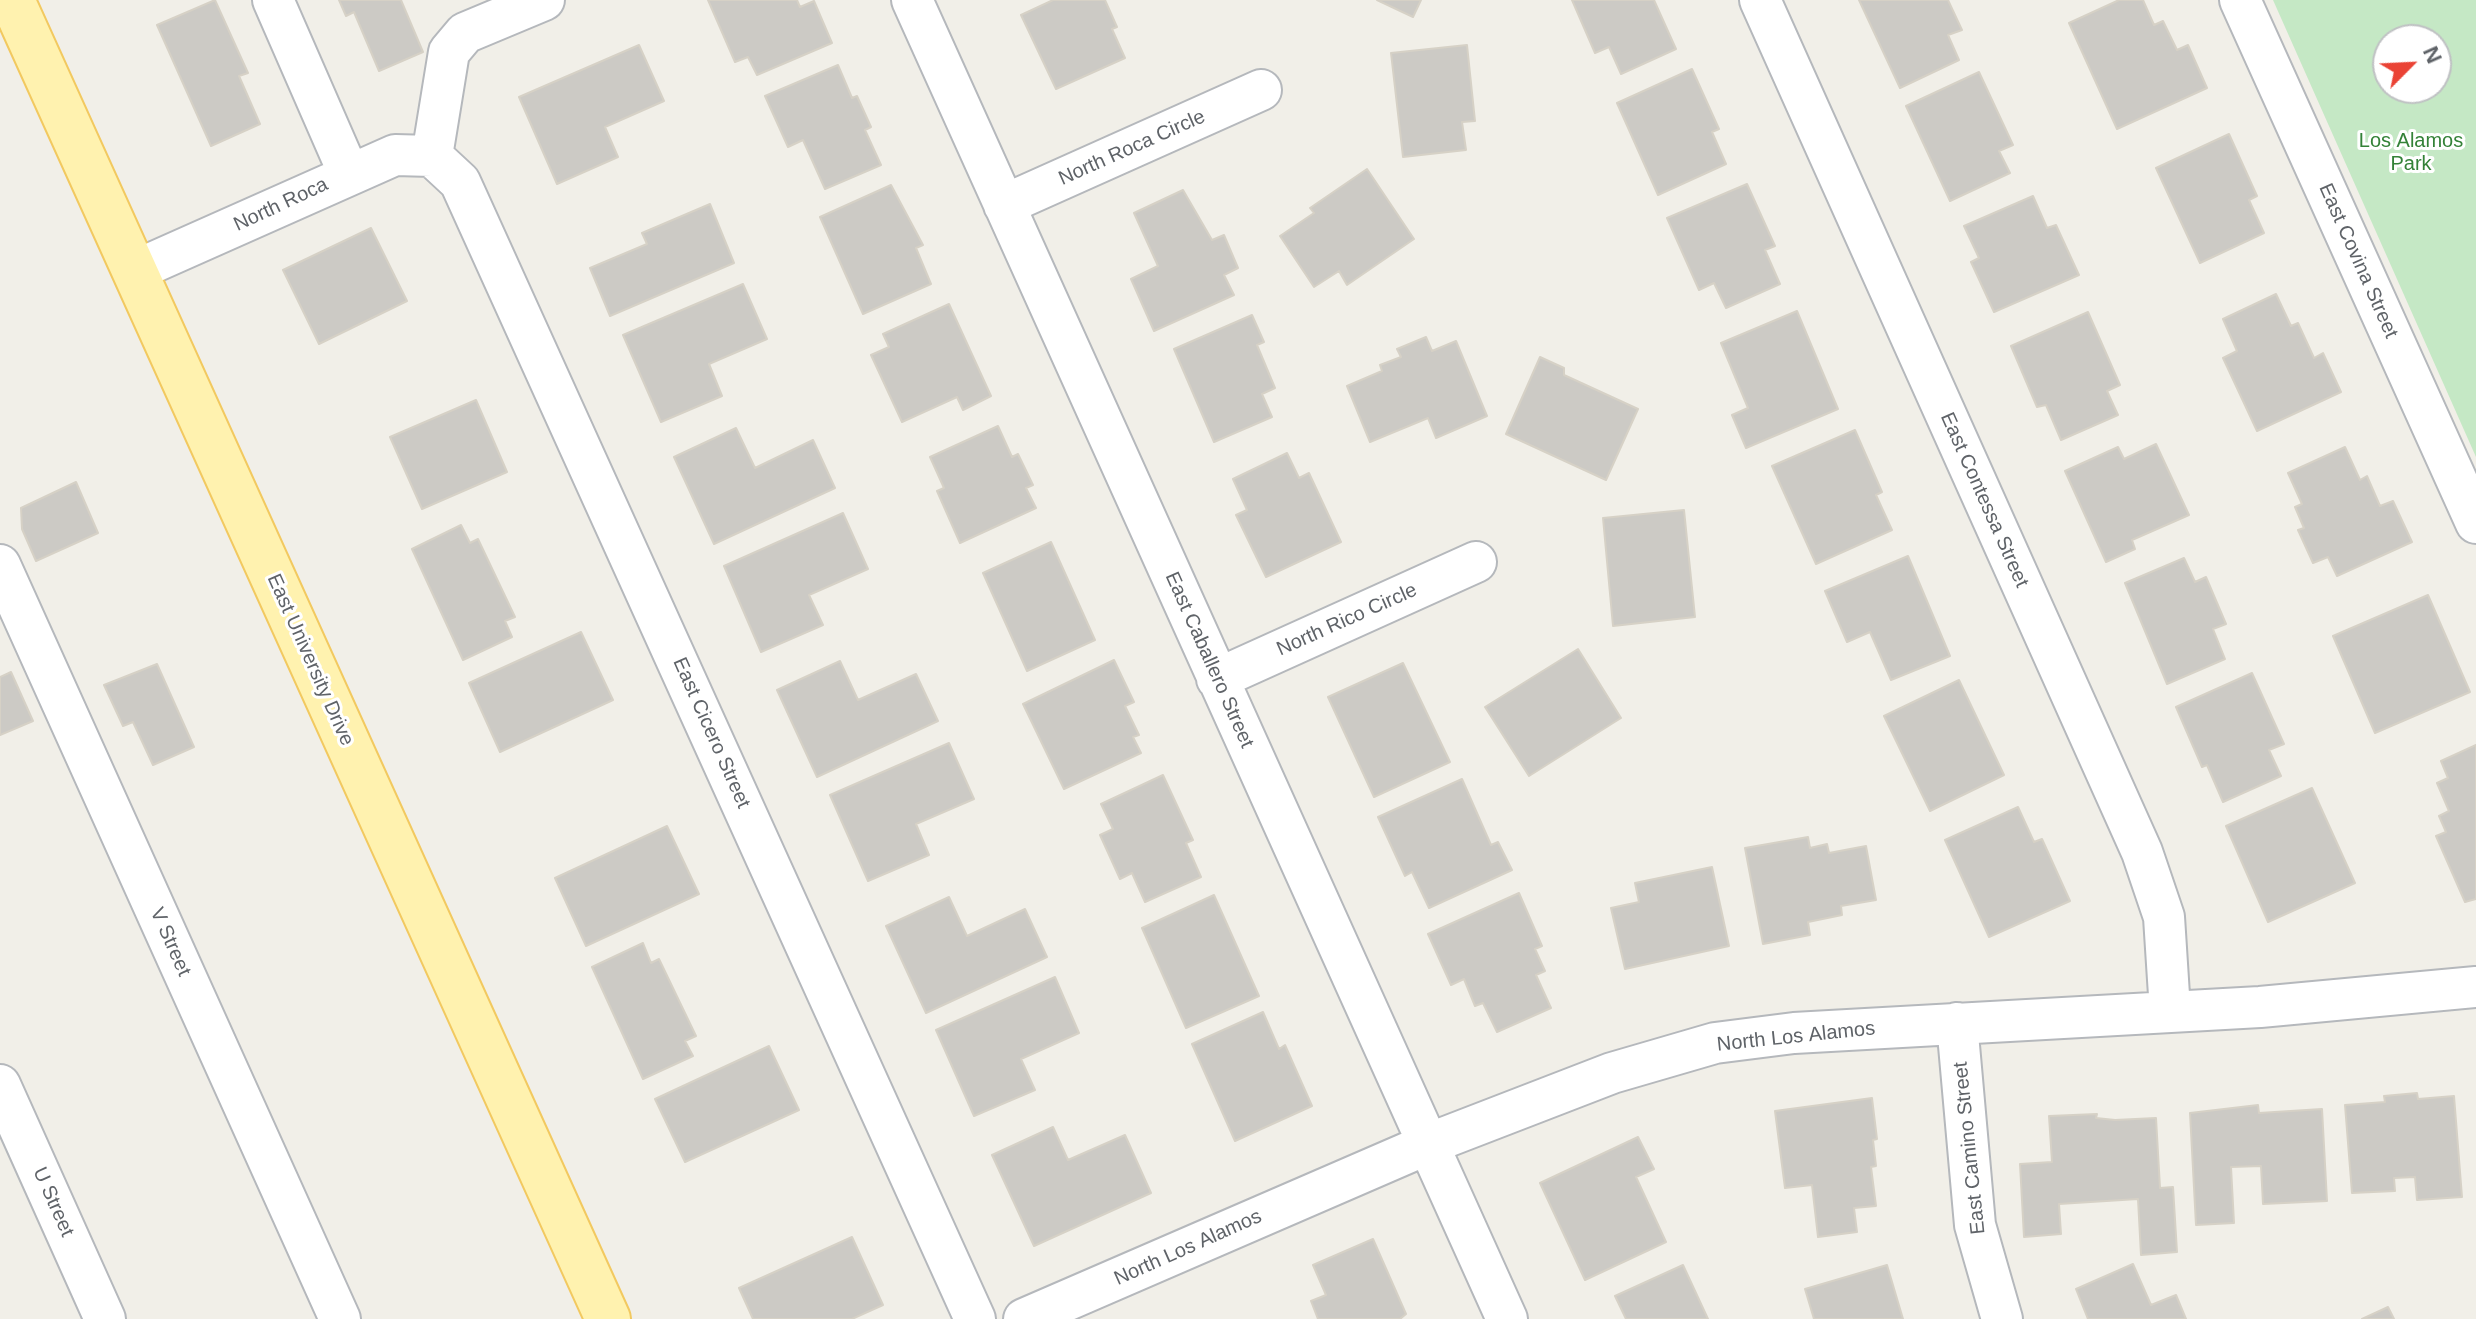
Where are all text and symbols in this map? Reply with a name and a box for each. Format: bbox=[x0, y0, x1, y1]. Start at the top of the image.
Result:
north arrow bbox=[2372, 24, 2452, 104]
text: N bbox=[2418, 42, 2447, 67]
street label: North Roca Circle bbox=[1055, 105, 1209, 191]
park label: Los Alamos Park bbox=[2359, 129, 2463, 176]
street label: North Roca bbox=[230, 173, 332, 237]
street label: East Covina Street bbox=[2313, 180, 2403, 342]
street label: East Contessa Street bbox=[1935, 409, 2033, 591]
street label: East Caballero Street bbox=[1159, 568, 1259, 752]
street label: East University Drive bbox=[261, 570, 359, 750]
street label: North Rico Circle bbox=[1273, 578, 1421, 662]
street label: East Cicero Street bbox=[667, 654, 755, 812]
street label: V Street bbox=[144, 904, 196, 980]
street label: North Los Alamos bbox=[1716, 1017, 1876, 1057]
street label: East Camino Street bbox=[1949, 1061, 1991, 1235]
street label: U Street bbox=[27, 1164, 79, 1240]
street label: North Los Alamos bbox=[1111, 1205, 1265, 1291]

